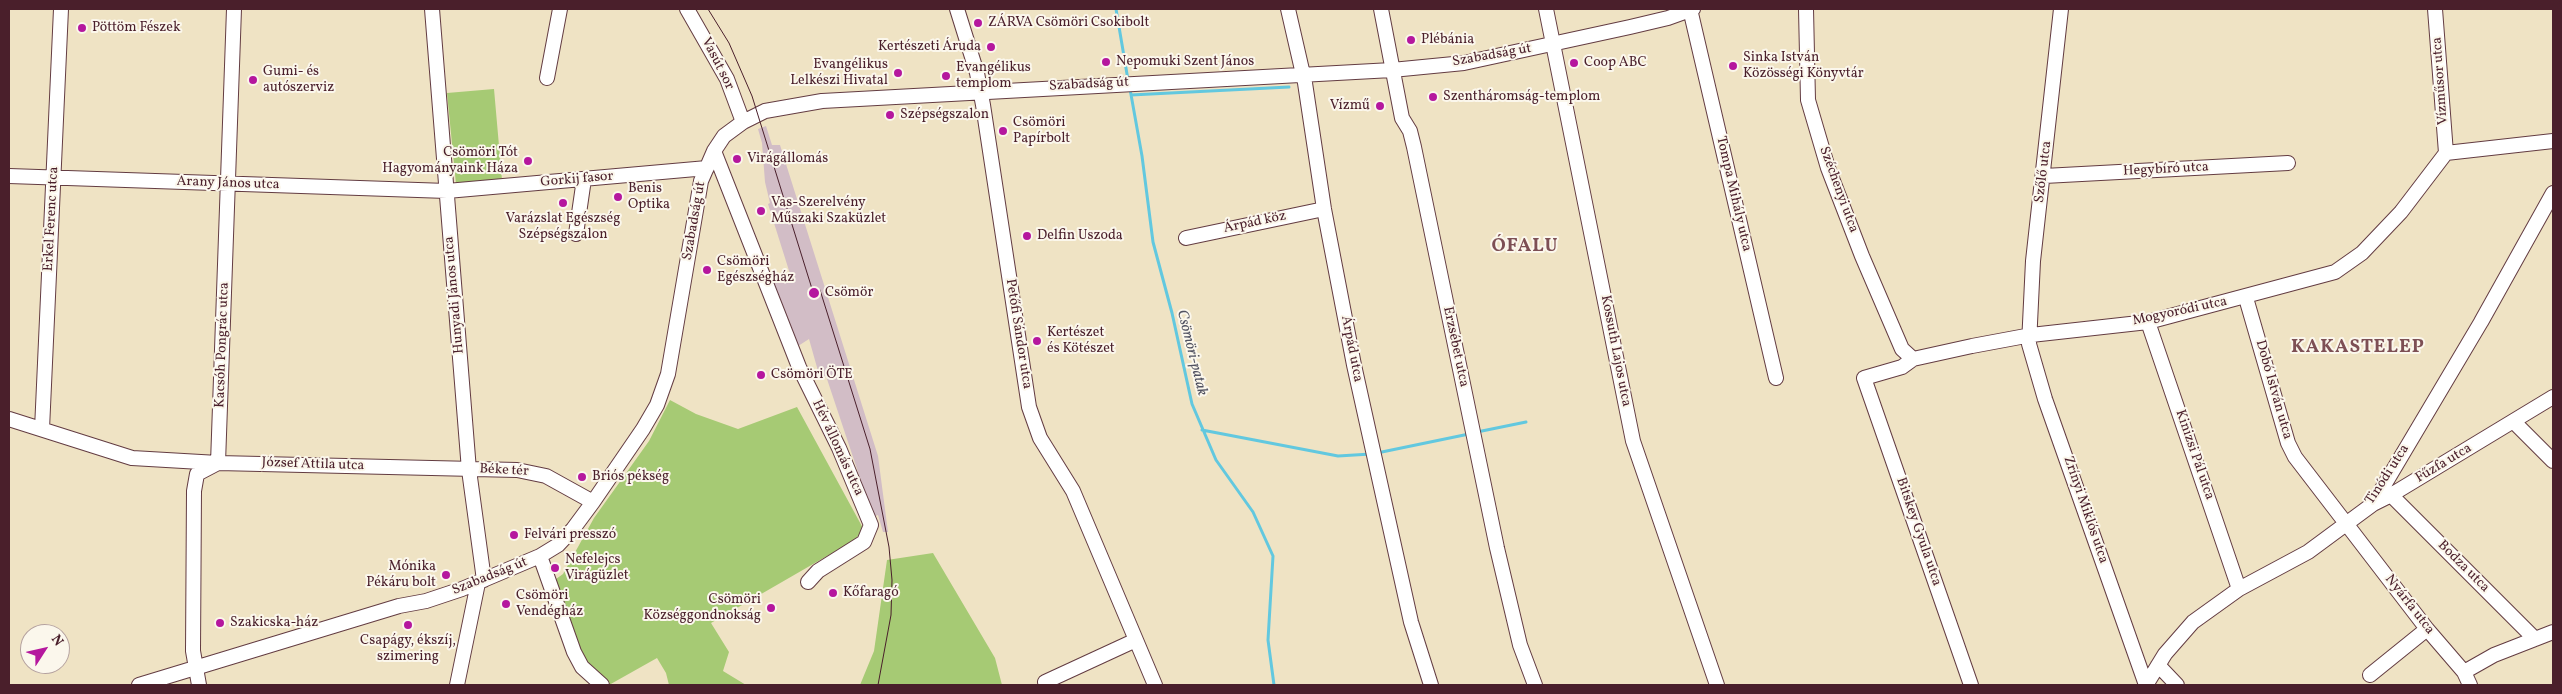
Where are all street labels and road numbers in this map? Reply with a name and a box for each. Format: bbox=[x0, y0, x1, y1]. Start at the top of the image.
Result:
street label: Vasút sor bbox=[697, 35, 737, 93]
street label: Vízműsor utca bbox=[2430, 36, 2452, 126]
street label: Szabadság út bbox=[1451, 41, 1533, 71]
street label: Szabadság út bbox=[1049, 75, 1129, 95]
street label: Tompa Mihály utca bbox=[1712, 135, 1754, 253]
street label: Szőlő utca bbox=[2032, 140, 2056, 204]
street label: Széchenyi utca bbox=[1815, 145, 1861, 235]
street label: Hegybíró utca bbox=[2123, 159, 2209, 181]
street label: Erkel Ferenc utca bbox=[41, 166, 63, 272]
street label: Gorkij fasor bbox=[540, 168, 614, 192]
street label: Arany János utca bbox=[176, 174, 280, 194]
street label: Szabadság út bbox=[680, 180, 710, 262]
street label: Árpád köz bbox=[1222, 208, 1288, 238]
street label: Hunyadi János utca bbox=[441, 236, 469, 354]
street label: Petőfi Sándor utca bbox=[1001, 278, 1035, 390]
street label: Kacsóh Pongrác utca bbox=[212, 282, 234, 408]
street label: Kossuth Lajos utca bbox=[1596, 294, 1634, 408]
street label: Mogyoródi utca bbox=[2131, 294, 2229, 330]
street label: Erzsébet utca bbox=[1438, 305, 1472, 389]
street label: Árpád utca bbox=[1336, 314, 1366, 384]
street label: Dobó István utca bbox=[2251, 338, 2295, 442]
street label: Hév állomás utca bbox=[807, 397, 867, 499]
street label: Kinizsi Pál utca bbox=[2171, 408, 2217, 502]
street label: Fűzfa utca bbox=[2413, 441, 2475, 487]
street label: Tinódi utca bbox=[2362, 442, 2414, 508]
street label: Zrínyi Miklós utca bbox=[2059, 454, 2111, 566]
street label: József Attila utca bbox=[261, 455, 365, 475]
street label: Béke tér bbox=[479, 461, 529, 481]
street label: Bitskey Gyula utca bbox=[1892, 476, 1944, 588]
street label: Bodza utca bbox=[2433, 537, 2493, 597]
street label: Szabadság út bbox=[450, 554, 530, 600]
street label: Nyárfa utca bbox=[2380, 572, 2438, 638]

